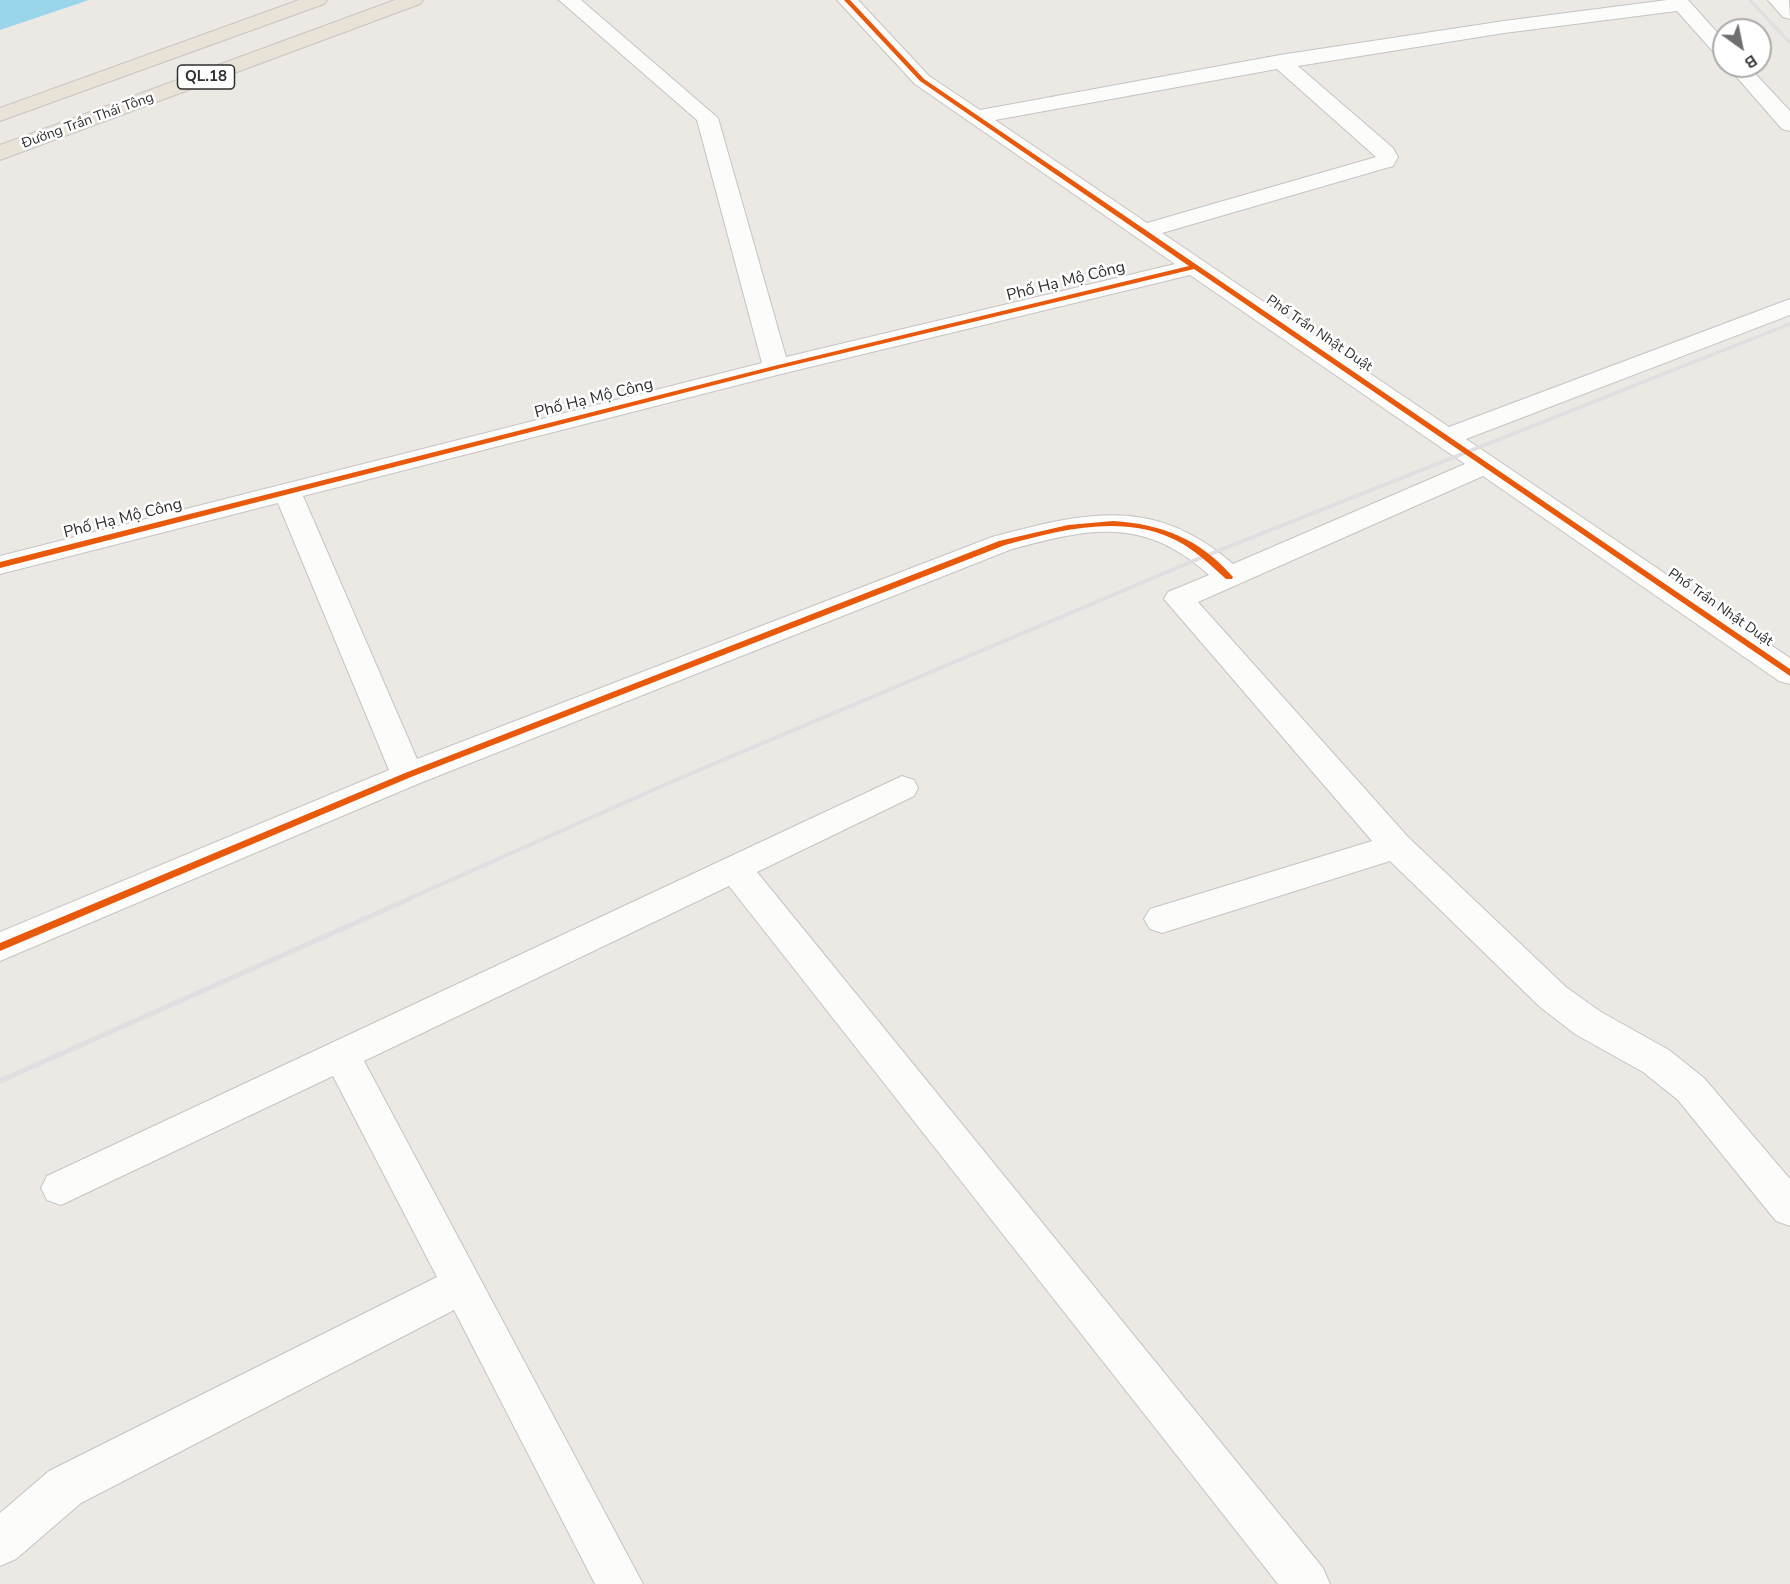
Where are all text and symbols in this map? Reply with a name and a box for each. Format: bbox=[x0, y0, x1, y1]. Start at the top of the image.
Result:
north arrow bbox=[1712, 18, 1772, 78]
text: B bbox=[1740, 49, 1761, 74]
road number: QL.18 bbox=[178, 65, 234, 89]
street label: Đường Trần Thái Tông bbox=[20, 89, 156, 153]
street label: Phố Hạ Mộ Công bbox=[1005, 258, 1127, 306]
street label: Phố Trần Nhật Duật bbox=[1263, 292, 1375, 376]
street label: Phố Hạ Mộ Công bbox=[533, 375, 655, 423]
street label: Phố Hạ Mộ Công bbox=[62, 495, 184, 543]
street label: Phố Trần Nhật Duật bbox=[1664, 565, 1776, 651]

